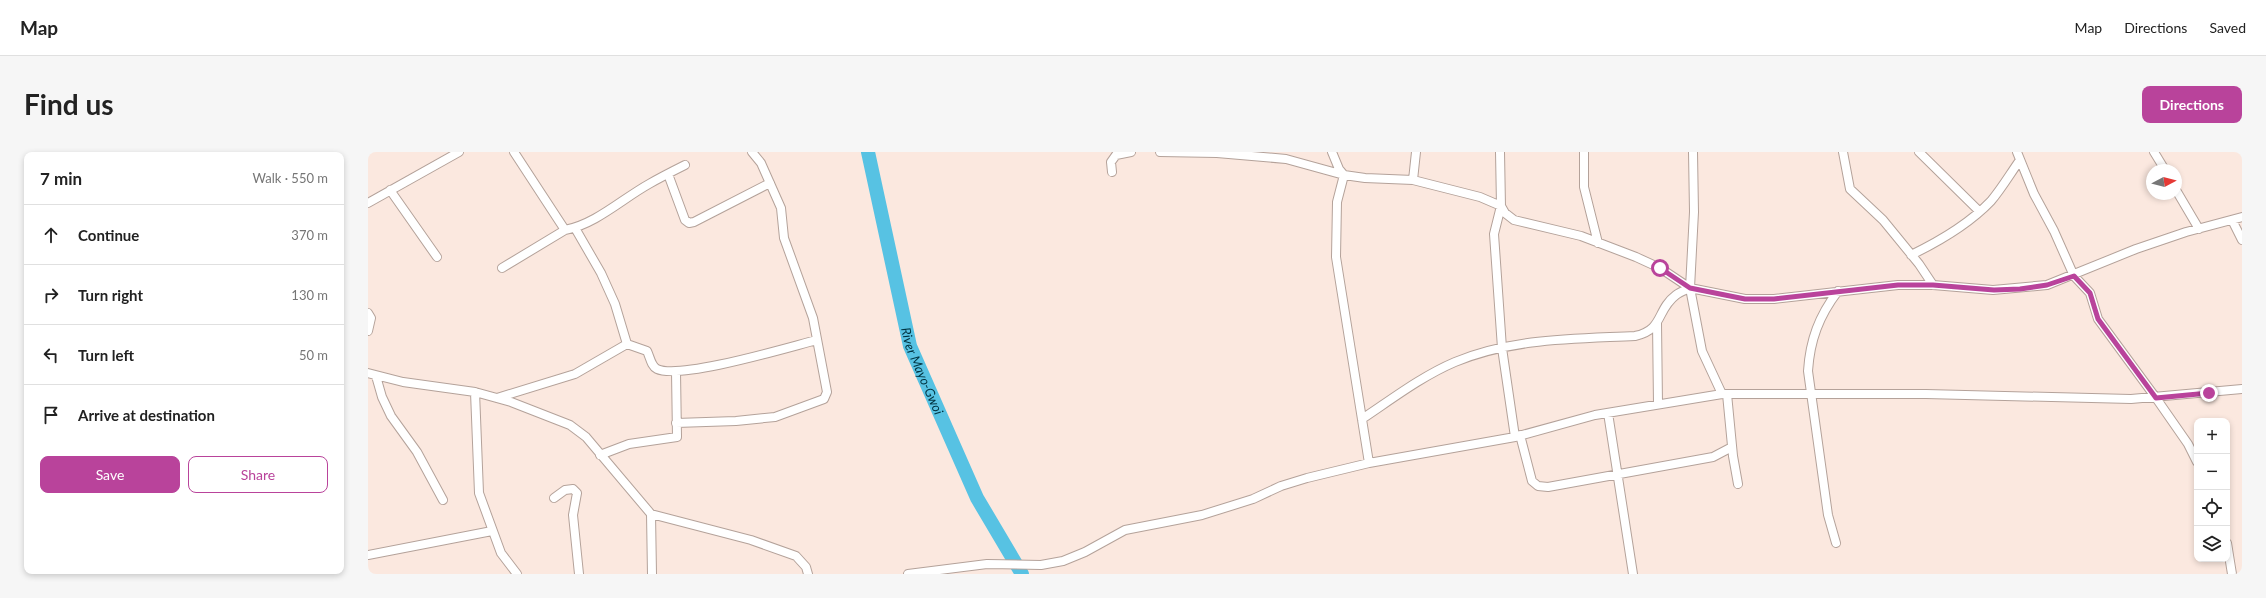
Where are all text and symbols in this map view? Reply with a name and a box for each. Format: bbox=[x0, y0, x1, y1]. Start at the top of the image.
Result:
text: Map bbox=[20, 16, 58, 39]
text: Map bbox=[2075, 19, 2102, 36]
text: Directions bbox=[2124, 19, 2187, 36]
text: Saved bbox=[2209, 19, 2246, 36]
button: Directions bbox=[2142, 86, 2242, 123]
text: Find us bbox=[24, 87, 114, 121]
north arrow bbox=[2146, 164, 2182, 200]
text: 7 min bbox=[40, 168, 82, 189]
text: Walk · 550 m bbox=[252, 170, 328, 186]
icon: ahead bbox=[40, 224, 62, 246]
text: Continue bbox=[78, 226, 139, 244]
text: 370 m bbox=[291, 227, 328, 243]
route start bbox=[1651, 259, 1669, 277]
icon: right bbox=[40, 284, 62, 306]
text: Turn right bbox=[78, 286, 143, 304]
text: 130 m bbox=[291, 287, 328, 303]
water label: River Mayo-Gwoi bbox=[898, 326, 947, 417]
icon: left bbox=[40, 344, 62, 366]
text: Turn left bbox=[78, 346, 134, 364]
text: 50 m bbox=[299, 347, 328, 363]
route end bbox=[2200, 384, 2218, 402]
icon: arrive bbox=[40, 404, 62, 426]
text: Arrive at destination bbox=[78, 406, 215, 424]
map controls bbox=[2194, 418, 2230, 562]
button: + bbox=[2194, 418, 2230, 454]
button: − bbox=[2194, 454, 2230, 490]
button: Save bbox=[40, 456, 180, 493]
button: Share bbox=[188, 456, 328, 493]
button: locate bbox=[2194, 490, 2230, 526]
button: layers bbox=[2194, 526, 2230, 562]

